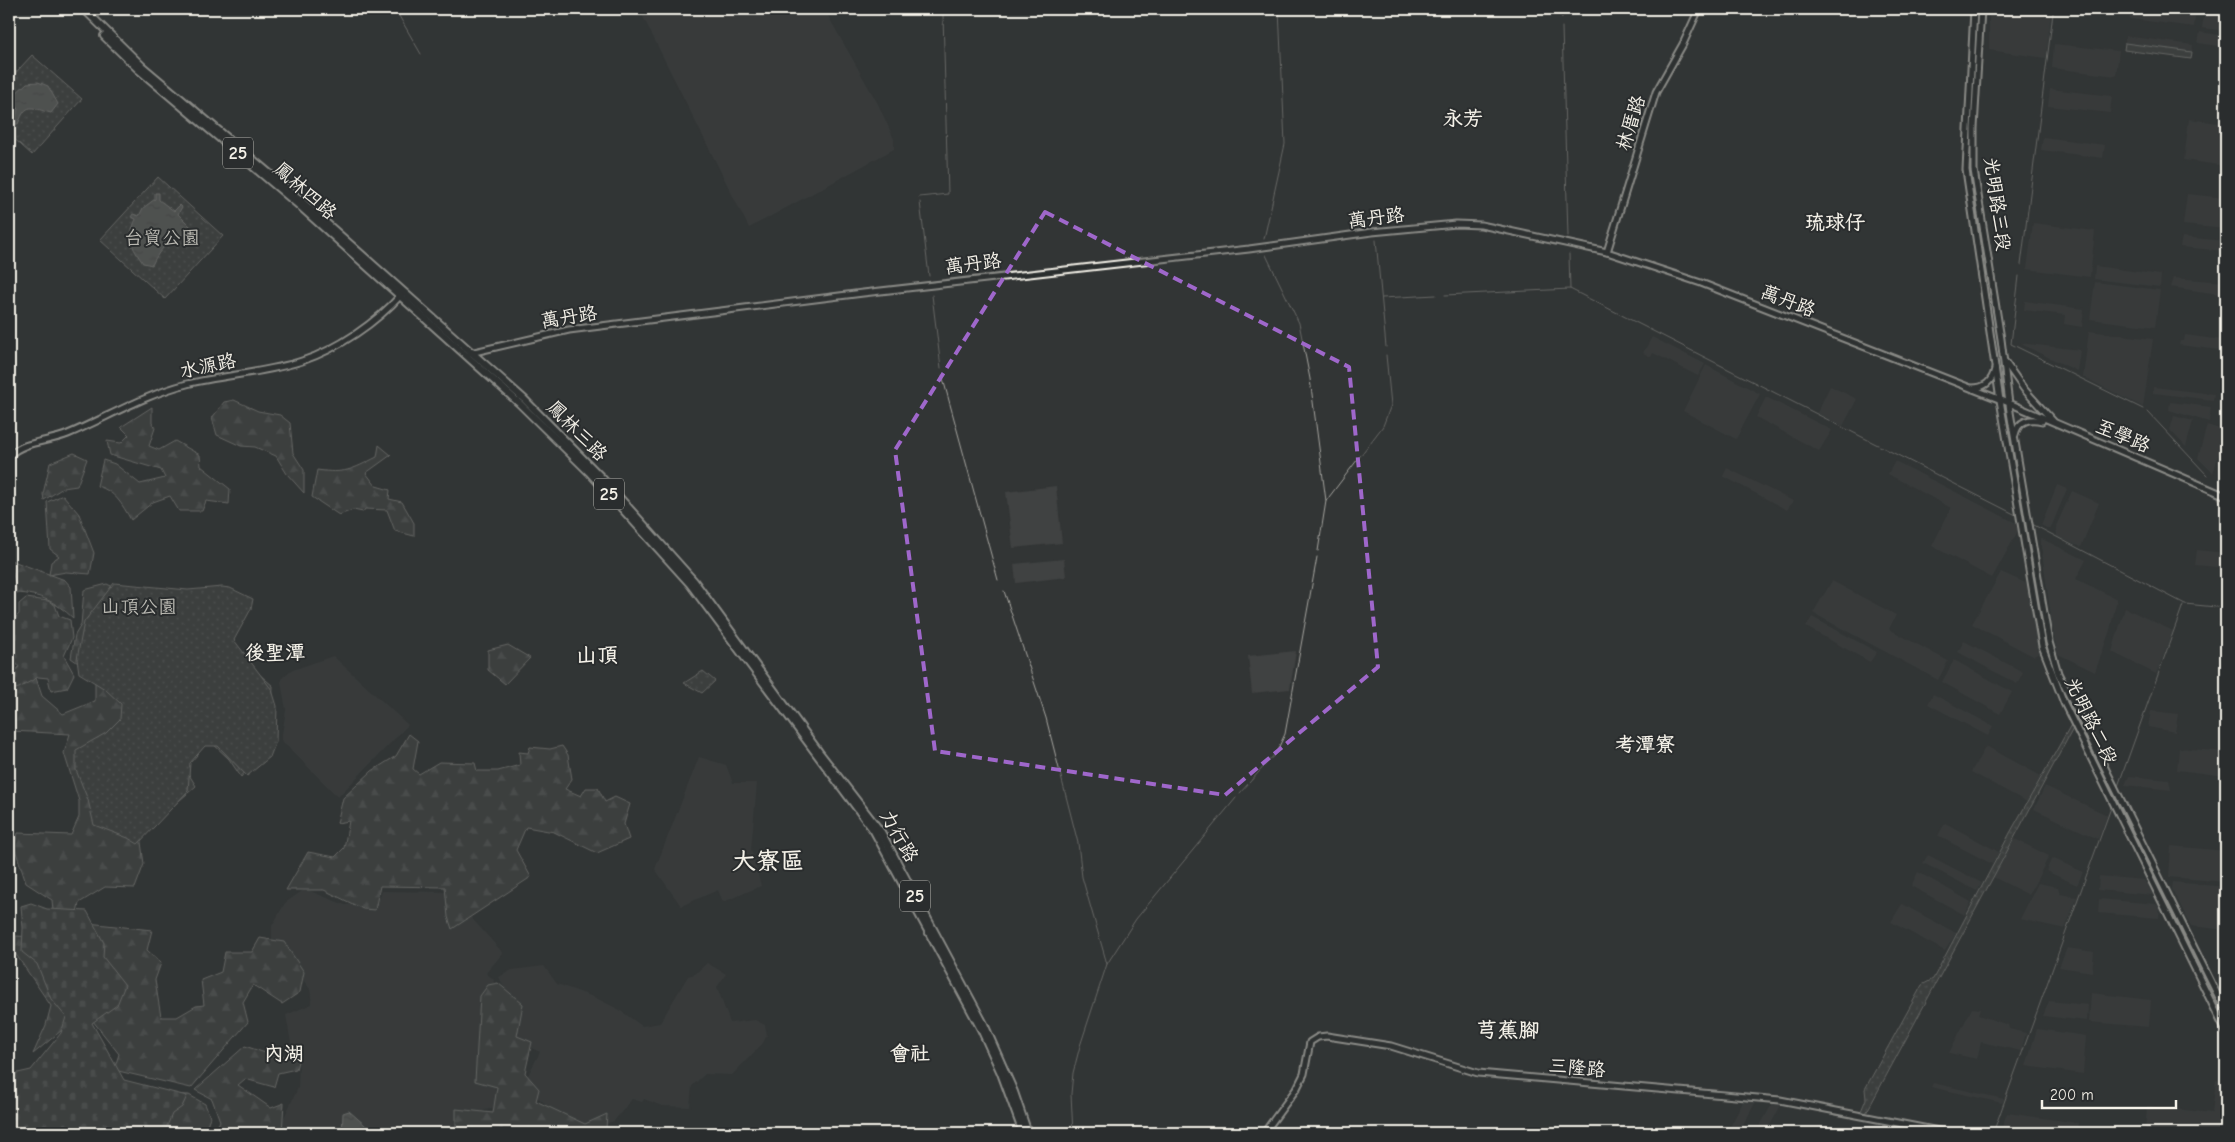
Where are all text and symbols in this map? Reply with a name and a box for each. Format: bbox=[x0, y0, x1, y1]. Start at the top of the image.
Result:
street label: 林厝路 bbox=[1612, 93, 1650, 153]
district label: 永芳 bbox=[1443, 107, 1483, 130]
road number: 25 bbox=[223, 138, 253, 168]
street label: 光明路三段 bbox=[1979, 155, 2015, 253]
street label: 鳳林四路 bbox=[269, 158, 341, 224]
street label: 萬丹路 bbox=[1346, 204, 1406, 232]
district label: 琉球仔 bbox=[1805, 211, 1865, 234]
park label: 台貿公園 bbox=[124, 227, 200, 249]
street label: 萬丹路 bbox=[943, 250, 1003, 278]
street label: 萬丹路 bbox=[1757, 281, 1819, 321]
street label: 萬丹路 bbox=[539, 302, 599, 332]
street label: 水源路 bbox=[178, 349, 238, 383]
street label: 鳳林三路 bbox=[542, 396, 612, 466]
street label: 至學路 bbox=[2092, 415, 2154, 457]
road number: 25 bbox=[594, 478, 624, 509]
park label: 山頂公園 bbox=[101, 596, 177, 618]
district label: 後聖潭 bbox=[245, 641, 305, 664]
district label: 山頂 bbox=[576, 643, 618, 667]
street label: 光明路二段 bbox=[2060, 673, 2122, 769]
district label: 考潭寮 bbox=[1615, 733, 1675, 756]
street label: 力行路 bbox=[875, 806, 923, 866]
district label: 大寮區 bbox=[732, 847, 804, 875]
road number: 25 bbox=[900, 880, 930, 911]
district label: 芎蕉腳 bbox=[1477, 1018, 1540, 1042]
district label: 内湖 bbox=[264, 1042, 304, 1065]
district label: 會社 bbox=[890, 1042, 930, 1065]
street label: 三隆路 bbox=[1548, 1055, 1606, 1081]
scale bar bbox=[2042, 1077, 2176, 1109]
text: 200 m bbox=[2050, 1086, 2094, 1104]

